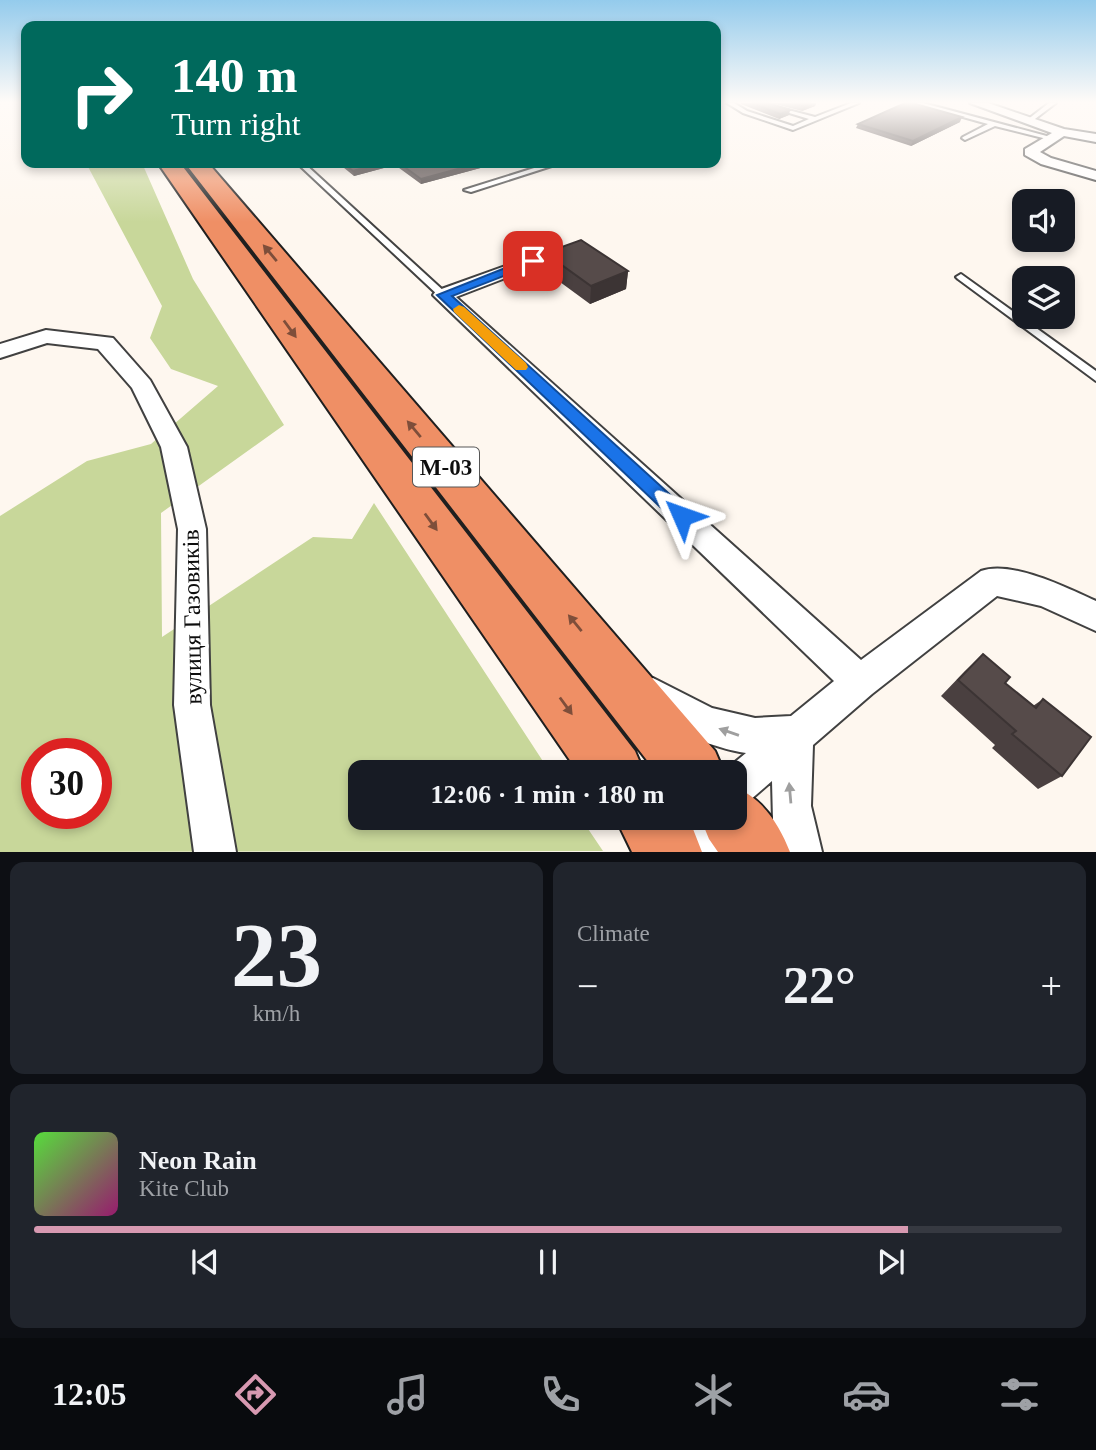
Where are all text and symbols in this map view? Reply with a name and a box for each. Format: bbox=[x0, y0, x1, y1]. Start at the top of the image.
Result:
text: 140 m bbox=[171, 48, 298, 103]
icon: right bbox=[56, 49, 147, 140]
text: Turn right bbox=[171, 106, 301, 142]
map controls bbox=[1012, 189, 1075, 329]
button: sound bbox=[1012, 189, 1075, 252]
pin bbox=[503, 231, 563, 291]
icon: arrive bbox=[514, 242, 552, 280]
one-way arrow bbox=[262, 245, 277, 263]
button: layers bbox=[1012, 266, 1075, 329]
one-way arrow bbox=[282, 320, 296, 338]
one-way arrow bbox=[407, 420, 422, 438]
road number: М-03 bbox=[413, 447, 479, 486]
position arrow bbox=[645, 479, 719, 553]
one-way arrow bbox=[424, 513, 438, 531]
street label: вулиця Газовиків bbox=[177, 529, 207, 705]
one-way arrow bbox=[567, 615, 582, 633]
one-way arrow bbox=[559, 697, 573, 715]
one-way arrow bbox=[719, 726, 740, 737]
speed limit sign: 30 bbox=[21, 738, 112, 829]
text: 12:06 · 1 min · 180 m bbox=[431, 780, 665, 809]
one-way arrow bbox=[784, 782, 795, 804]
text: 23 bbox=[231, 905, 322, 1006]
text: Climate bbox=[577, 921, 650, 946]
text: 22° bbox=[783, 957, 856, 1014]
text: − bbox=[577, 965, 598, 1007]
text: + bbox=[1041, 965, 1062, 1007]
text: km/h bbox=[253, 1001, 300, 1026]
text: Neon Rain bbox=[139, 1146, 257, 1175]
text: Kite Club bbox=[139, 1176, 229, 1201]
icon: previous bbox=[186, 1243, 224, 1281]
icon: pause bbox=[529, 1243, 567, 1281]
icon: next bbox=[872, 1243, 910, 1281]
icon: directions bbox=[231, 1370, 280, 1419]
icon: music bbox=[383, 1370, 432, 1419]
icon: phone bbox=[536, 1370, 585, 1419]
icon: climate bbox=[689, 1370, 738, 1419]
icon: car bbox=[842, 1370, 891, 1419]
icon: filters bbox=[995, 1370, 1044, 1419]
text: 12:05 bbox=[52, 1376, 127, 1412]

